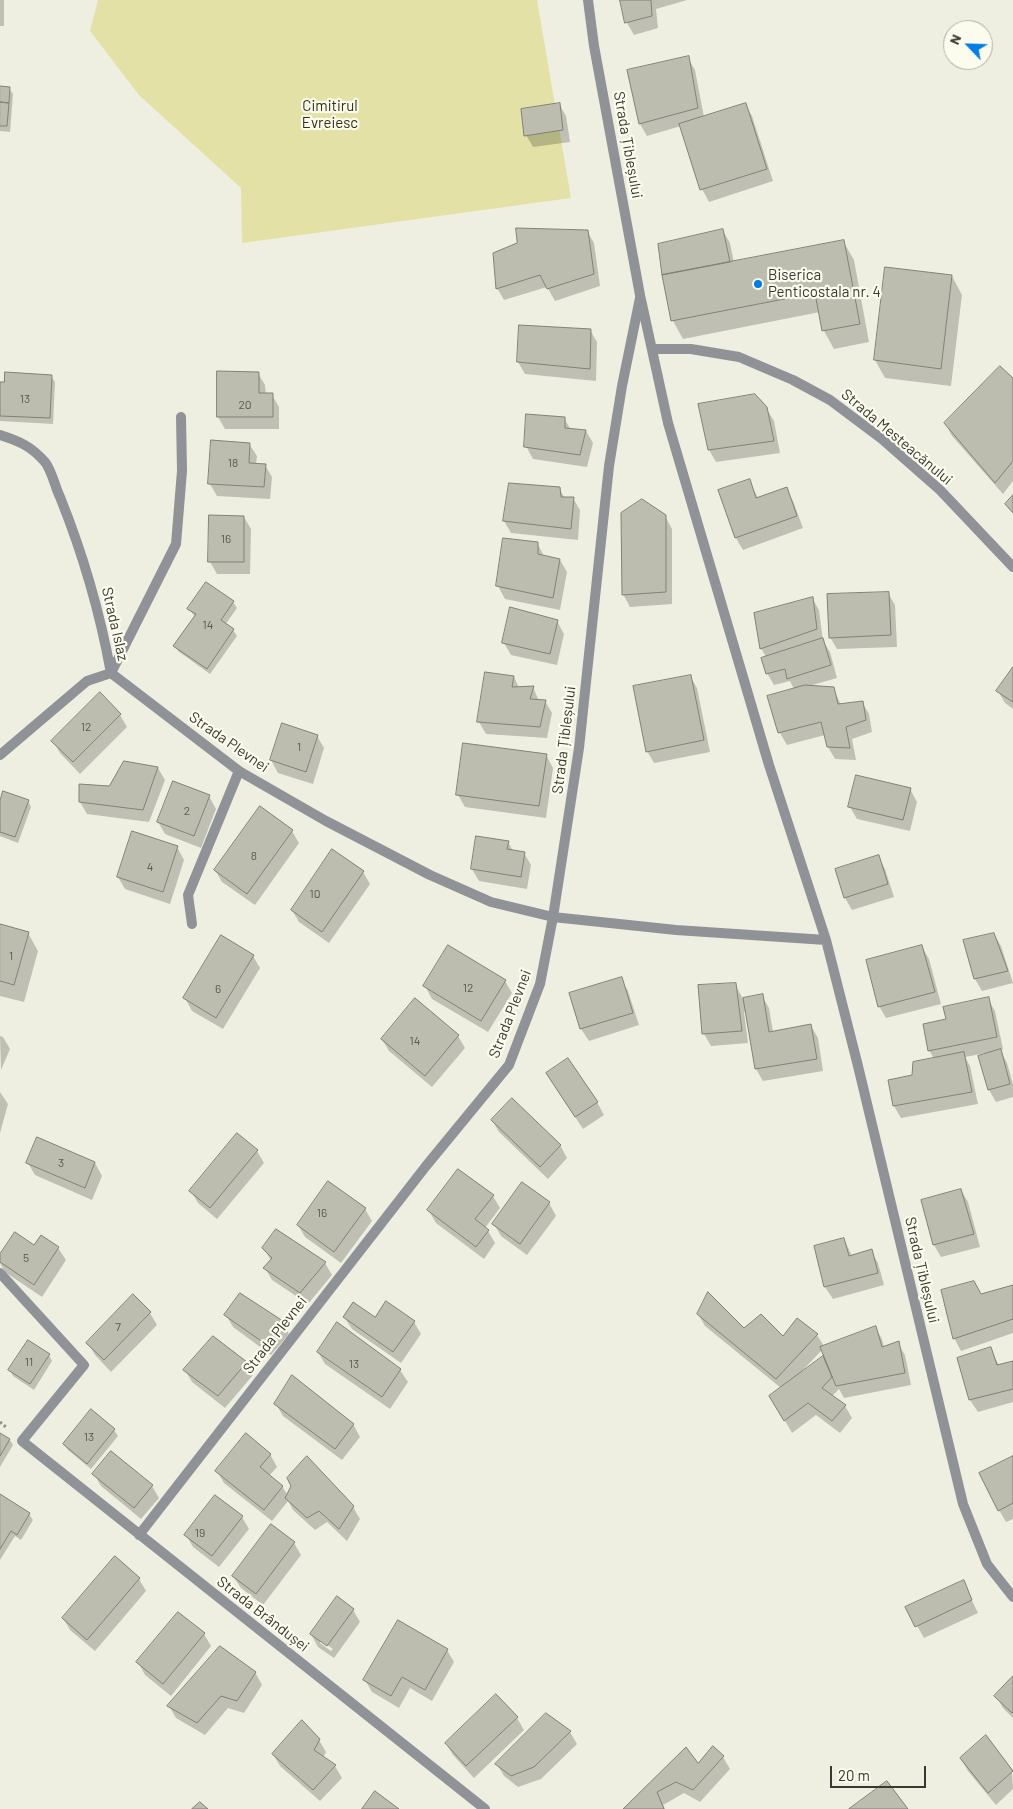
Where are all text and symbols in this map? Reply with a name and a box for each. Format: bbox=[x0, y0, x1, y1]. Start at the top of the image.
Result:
north arrow bbox=[943, 20, 993, 70]
text: N bbox=[945, 31, 964, 47]
street label: Strada Țibleșului bbox=[610, 90, 646, 200]
park label: Cimitirul Evreiesc bbox=[302, 97, 358, 132]
place label: Biserica Penticostala nr. 4 bbox=[768, 266, 881, 301]
marker: Biserica Penticostala nr. 4 bbox=[752, 278, 764, 290]
street label: Strada Mesteacănului bbox=[838, 385, 956, 489]
house number: 13 bbox=[20, 392, 30, 406]
house number: 20 bbox=[238, 398, 252, 412]
house number: 18 bbox=[228, 456, 238, 470]
house number: 16 bbox=[221, 532, 231, 546]
street label: Strada Islaz bbox=[98, 585, 132, 663]
house number: 14 bbox=[203, 618, 213, 632]
street label: Strada Țibleșului bbox=[548, 685, 580, 795]
street label: Strada Plevnei bbox=[186, 708, 272, 776]
house number: 12 bbox=[81, 720, 91, 734]
house number: 1 bbox=[297, 740, 301, 754]
house number: 2 bbox=[184, 804, 190, 818]
house number: 8 bbox=[251, 849, 257, 863]
house number: 4 bbox=[147, 860, 153, 874]
house number: 10 bbox=[310, 887, 320, 901]
house number: 1 bbox=[9, 949, 13, 963]
street label: Strada Plevnei bbox=[485, 967, 535, 1061]
house number: 12 bbox=[463, 981, 473, 995]
house number: 6 bbox=[215, 982, 221, 996]
house number: 14 bbox=[410, 1034, 420, 1048]
house number: 3 bbox=[58, 1156, 64, 1170]
house number: 16 bbox=[317, 1206, 327, 1220]
street label: Strada Țibleșului bbox=[901, 1215, 943, 1325]
house number: 5 bbox=[23, 1251, 29, 1265]
street label: Strada Plevnei bbox=[239, 1293, 311, 1377]
house number: 7 bbox=[115, 1320, 121, 1334]
house number: 11 bbox=[25, 1355, 33, 1369]
house number: 13 bbox=[349, 1357, 359, 1371]
house number: 13 bbox=[84, 1430, 94, 1444]
house number: 19 bbox=[195, 1526, 205, 1540]
street label: Strada Brândușei bbox=[213, 1572, 313, 1656]
scale bar bbox=[833, 1756, 929, 1788]
text: 20 m bbox=[838, 1766, 870, 1784]

